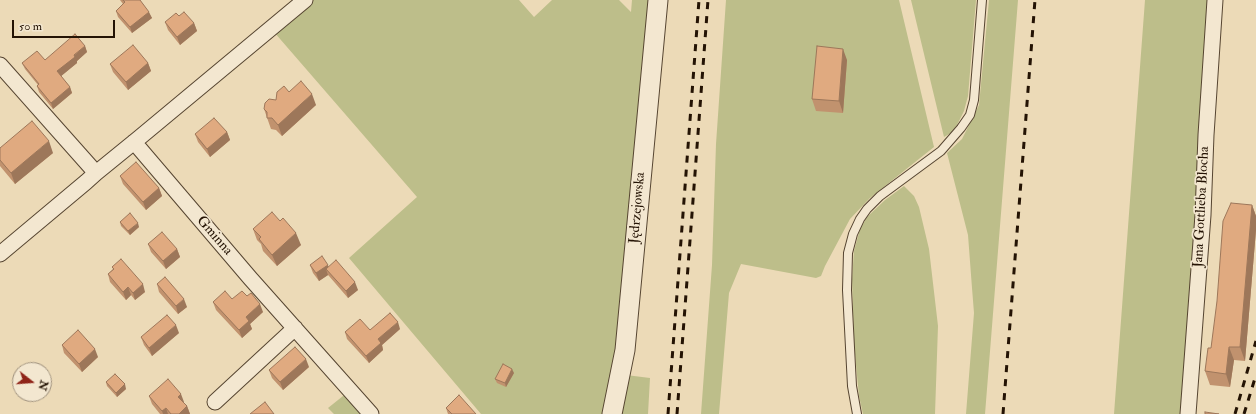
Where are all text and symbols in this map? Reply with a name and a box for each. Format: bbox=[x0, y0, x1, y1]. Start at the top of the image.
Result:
scale bar bbox=[14, 12, 117, 38]
text: 50 m bbox=[19, 19, 42, 34]
street label: Jana Gottlieba Blocha bbox=[1190, 146, 1214, 268]
street label: Jędrzejowska bbox=[627, 172, 649, 244]
street label: Gminna bbox=[192, 213, 236, 259]
north arrow bbox=[12, 362, 52, 402]
text: N bbox=[35, 379, 51, 392]

